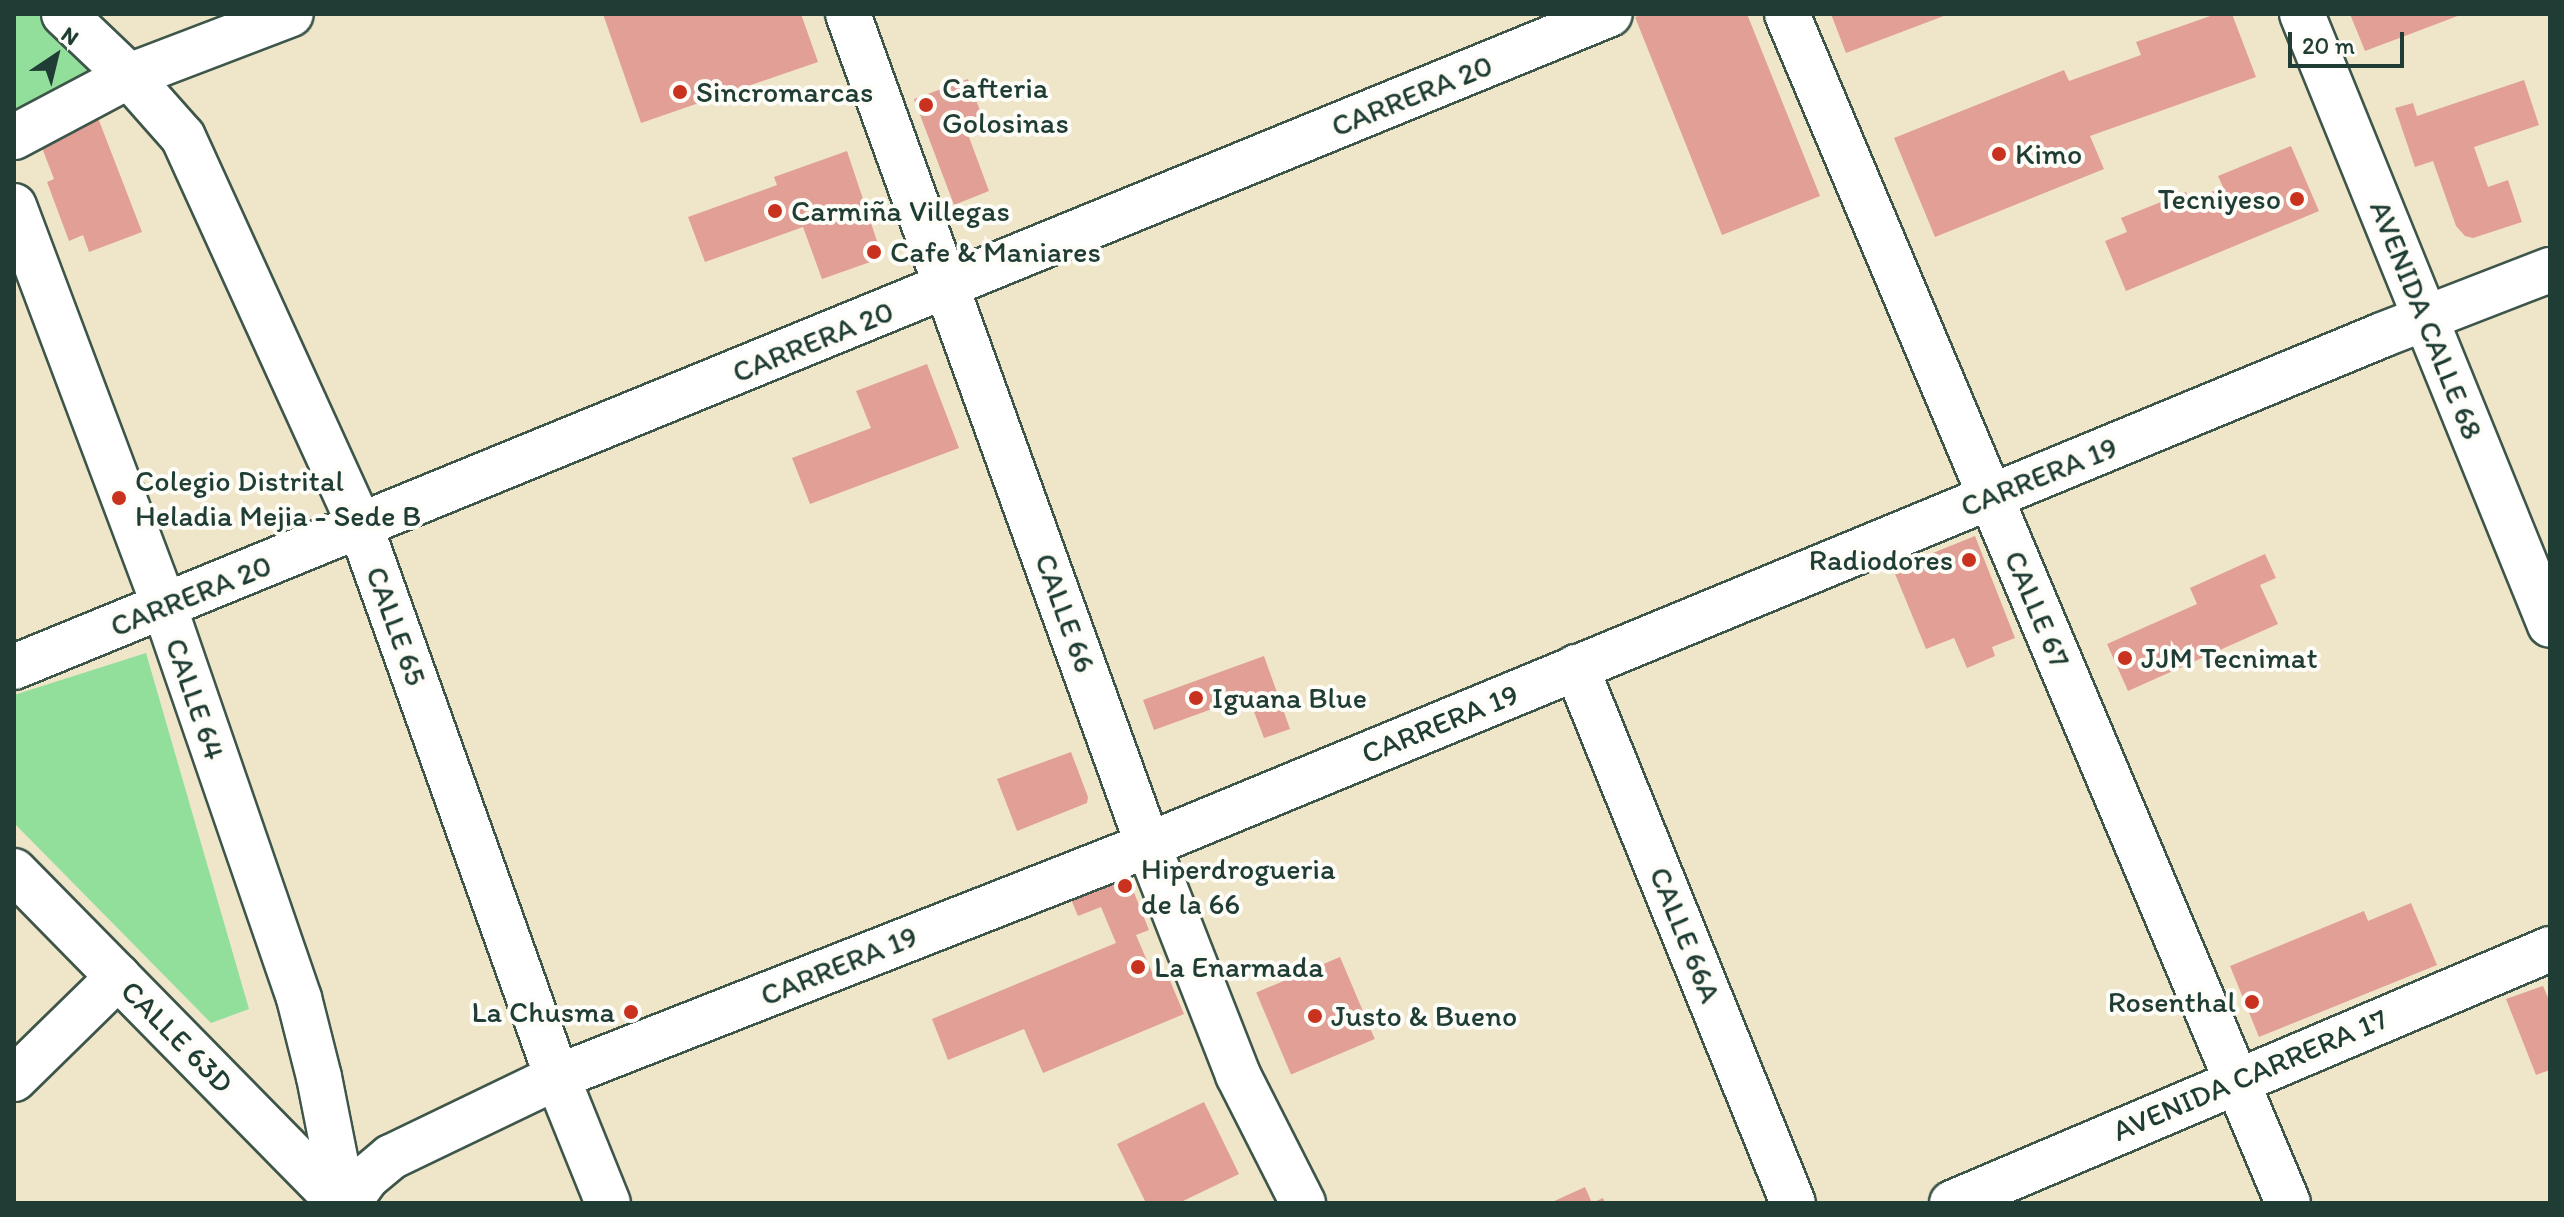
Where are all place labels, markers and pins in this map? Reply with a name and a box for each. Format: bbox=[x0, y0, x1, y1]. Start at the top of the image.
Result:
place label: Cafteria Golosinas bbox=[942, 70, 1069, 140]
place label: Sincromarcas bbox=[696, 74, 873, 110]
marker: Sincromarcas bbox=[671, 83, 689, 101]
marker: Cafteria Golosinas bbox=[917, 96, 935, 114]
place label: Kimo bbox=[2015, 136, 2082, 172]
marker: Kimo bbox=[1990, 145, 2008, 163]
place label: Tecniyeso bbox=[2158, 181, 2281, 217]
marker: Tecniyeso bbox=[2288, 190, 2306, 208]
place label: Carmiña Villegas bbox=[791, 193, 1010, 229]
marker: Carmiña Villegas bbox=[766, 202, 784, 220]
place label: Cafe & Maniares bbox=[890, 234, 1102, 270]
marker: Cafe & Maniares bbox=[865, 243, 883, 261]
place label: Colegio Distrital Heladia Mejia - Sede B bbox=[135, 463, 422, 534]
marker: Colegio Distrital Heladia Mejia - Sede B bbox=[110, 489, 128, 507]
place label: Radiodores bbox=[1809, 542, 1953, 578]
marker: Radiodores bbox=[1960, 551, 1978, 569]
place label: JJM Tecnimat bbox=[2141, 640, 2318, 676]
marker: JJM Tecnimat bbox=[2116, 649, 2134, 667]
place label: Iguana Blue bbox=[1212, 680, 1367, 716]
marker: Iguana Blue bbox=[1187, 689, 1205, 707]
place label: Hiperdrogueria de la 66 bbox=[1141, 851, 1336, 922]
marker: Hiperdrogueria de la 66 bbox=[1116, 877, 1134, 895]
place label: La Enarmada bbox=[1154, 949, 1324, 985]
marker: La Enarmada bbox=[1129, 958, 1147, 976]
place label: Rosenthal bbox=[2108, 984, 2236, 1020]
marker: Rosenthal bbox=[2243, 993, 2261, 1011]
place label: La Chusma bbox=[472, 994, 615, 1030]
place label: Justo & Bueno bbox=[1331, 998, 1517, 1034]
marker: La Chusma bbox=[622, 1003, 640, 1021]
marker: Justo & Bueno bbox=[1306, 1007, 1324, 1025]

